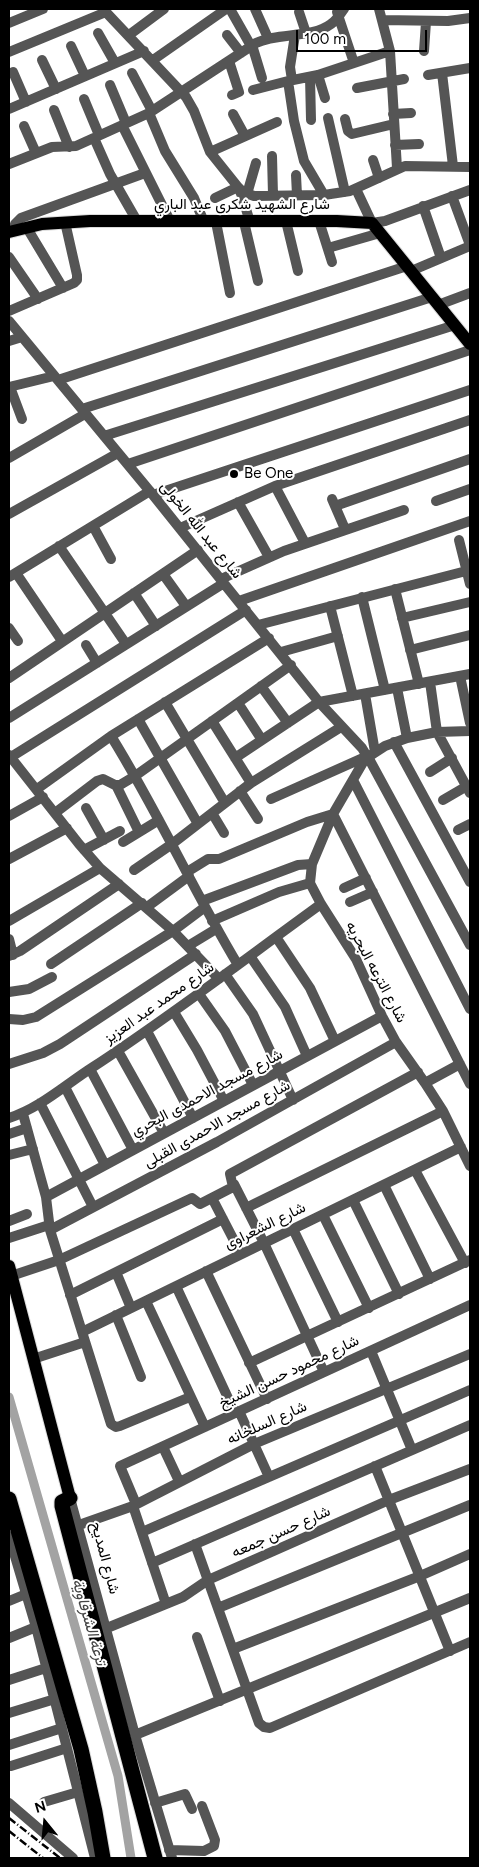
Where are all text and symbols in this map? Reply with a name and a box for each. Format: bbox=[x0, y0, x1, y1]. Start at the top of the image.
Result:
scale bar bbox=[299, 20, 430, 52]
text: 100 m bbox=[304, 30, 346, 48]
street label: شارع الشهيد شكرى عبد الباري bbox=[154, 196, 330, 214]
place label: Be One bbox=[244, 465, 293, 483]
marker: Be One bbox=[228, 468, 240, 480]
street label: شارع عبد الله الخولى bbox=[156, 478, 246, 582]
street label: شارع الترعه البحريه bbox=[342, 918, 410, 1026]
street label: شارع محمد عبد العزيز bbox=[100, 958, 218, 1048]
street label: شارع مسجد الاحمدى البحري bbox=[128, 1045, 286, 1141]
street label: شارع مسجد الاحمدى القبلى bbox=[141, 1076, 293, 1172]
street label: شارع الشعراوى bbox=[221, 1199, 309, 1253]
street label: شارع محمود حسن الشيخ bbox=[216, 1332, 362, 1412]
street label: شارع السلخانه bbox=[224, 1397, 310, 1449]
street label: شارع حسن جمعه bbox=[229, 1502, 333, 1562]
street label: شارع المديح bbox=[87, 1520, 123, 1596]
water label: ترعة الشرقاوية bbox=[67, 1576, 111, 1668]
north arrow bbox=[20, 1797, 70, 1847]
text: N bbox=[33, 1797, 48, 1817]

